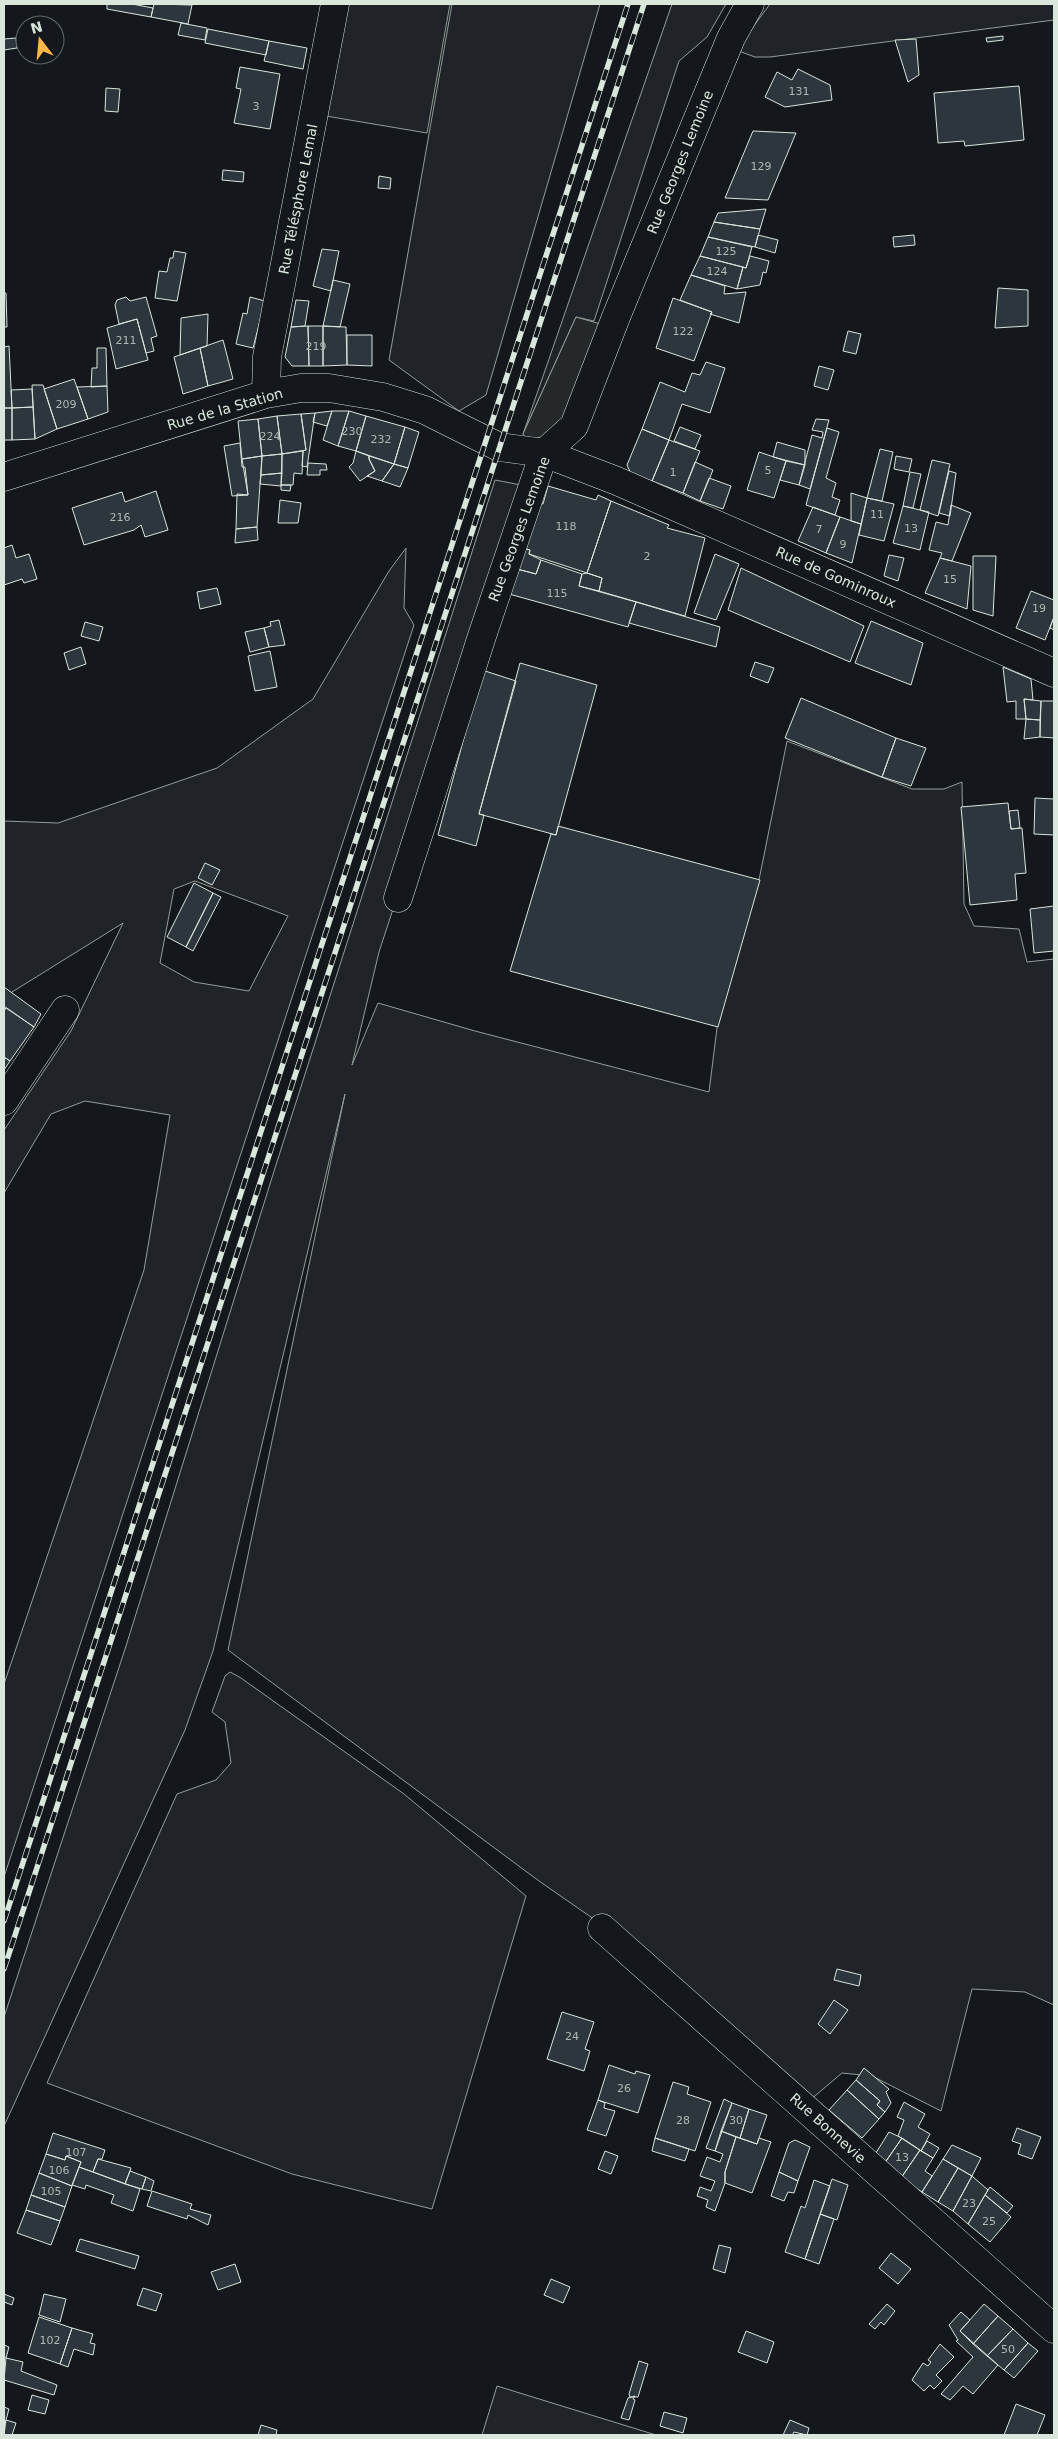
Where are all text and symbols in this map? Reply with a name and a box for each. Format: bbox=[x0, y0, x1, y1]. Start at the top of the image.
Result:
north arrow bbox=[15, 15, 65, 65]
text: N bbox=[29, 18, 44, 37]
house number: 131 bbox=[789, 85, 810, 98]
street label: Rue Georges Lemoine bbox=[644, 88, 716, 236]
house number: 3 bbox=[253, 100, 260, 113]
street label: Rue Télésphore Lemal bbox=[276, 123, 320, 275]
house number: 129 bbox=[751, 160, 772, 173]
house number: 125 bbox=[716, 245, 737, 258]
house number: 124 bbox=[707, 265, 728, 278]
house number: 122 bbox=[673, 325, 694, 338]
house number: 211 bbox=[116, 334, 137, 347]
house number: 219 bbox=[306, 340, 327, 353]
street label: Rue de la Station bbox=[165, 385, 285, 433]
house number: 209 bbox=[56, 398, 77, 411]
house number: 230 bbox=[342, 425, 363, 438]
house number: 224 bbox=[260, 430, 281, 443]
house number: 232 bbox=[371, 433, 392, 446]
street label: Rue Georges Lemoine bbox=[485, 454, 553, 604]
house number: 5 bbox=[765, 464, 772, 477]
house number: 1 bbox=[670, 466, 677, 479]
house number: 11 bbox=[870, 508, 884, 521]
house number: 216 bbox=[110, 511, 131, 524]
house number: 118 bbox=[556, 520, 577, 533]
house number: 13 bbox=[904, 522, 918, 535]
house number: 7 bbox=[816, 523, 823, 536]
house number: 9 bbox=[840, 538, 847, 551]
street label: Rue de Gominroux bbox=[773, 543, 899, 611]
house number: 2 bbox=[644, 550, 651, 563]
house number: 15 bbox=[943, 573, 957, 586]
house number: 115 bbox=[547, 587, 568, 600]
house number: 19 bbox=[1032, 602, 1046, 615]
house number: 24 bbox=[565, 2030, 579, 2043]
house number: 26 bbox=[617, 2082, 631, 2095]
street label: Rue Bonnevie bbox=[787, 2090, 869, 2166]
house number: 28 bbox=[676, 2114, 690, 2127]
house number: 30 bbox=[729, 2114, 743, 2127]
house number: 107 bbox=[66, 2146, 87, 2159]
house number: 13 bbox=[895, 2151, 909, 2164]
house number: 106 bbox=[49, 2164, 70, 2177]
house number: 105 bbox=[41, 2185, 62, 2198]
house number: 23 bbox=[962, 2197, 976, 2210]
house number: 25 bbox=[982, 2215, 996, 2228]
house number: 102 bbox=[40, 2334, 61, 2347]
house number: 50 bbox=[1001, 2343, 1015, 2356]

